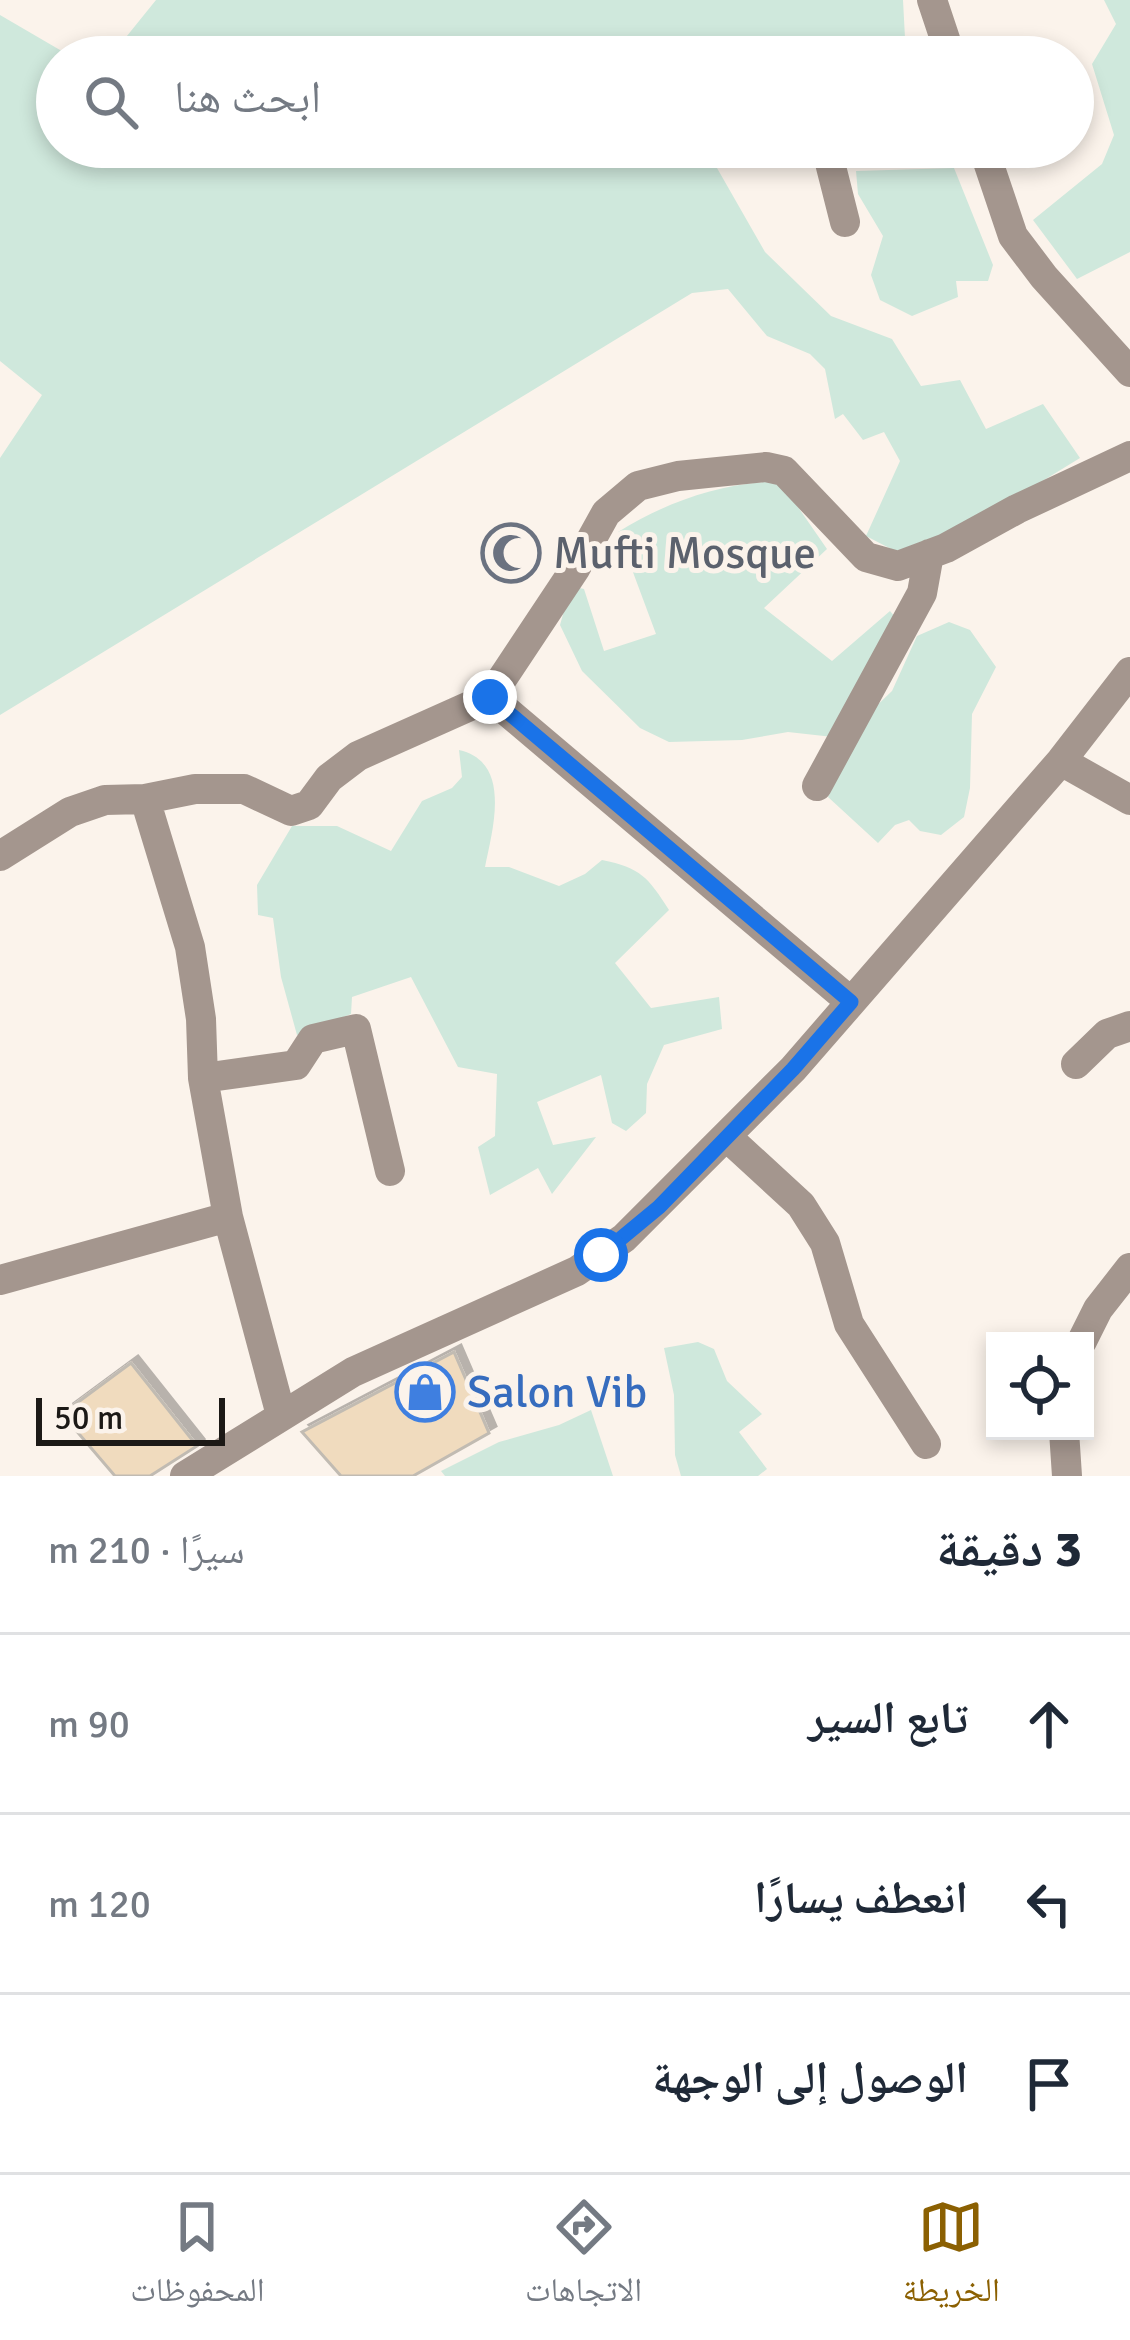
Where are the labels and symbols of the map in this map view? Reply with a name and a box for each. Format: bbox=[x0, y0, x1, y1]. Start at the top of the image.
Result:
mosque icon: Mufti Mosque bbox=[480, 522, 542, 584]
place label: Mufti Mosque bbox=[553, 526, 816, 581]
route end bbox=[463, 670, 517, 724]
route start bbox=[574, 1228, 628, 1282]
shop icon: Salon Vib bbox=[394, 1361, 456, 1423]
place label: Salon Vib bbox=[467, 1365, 647, 1420]
scale bar bbox=[36, 1392, 225, 1445]

